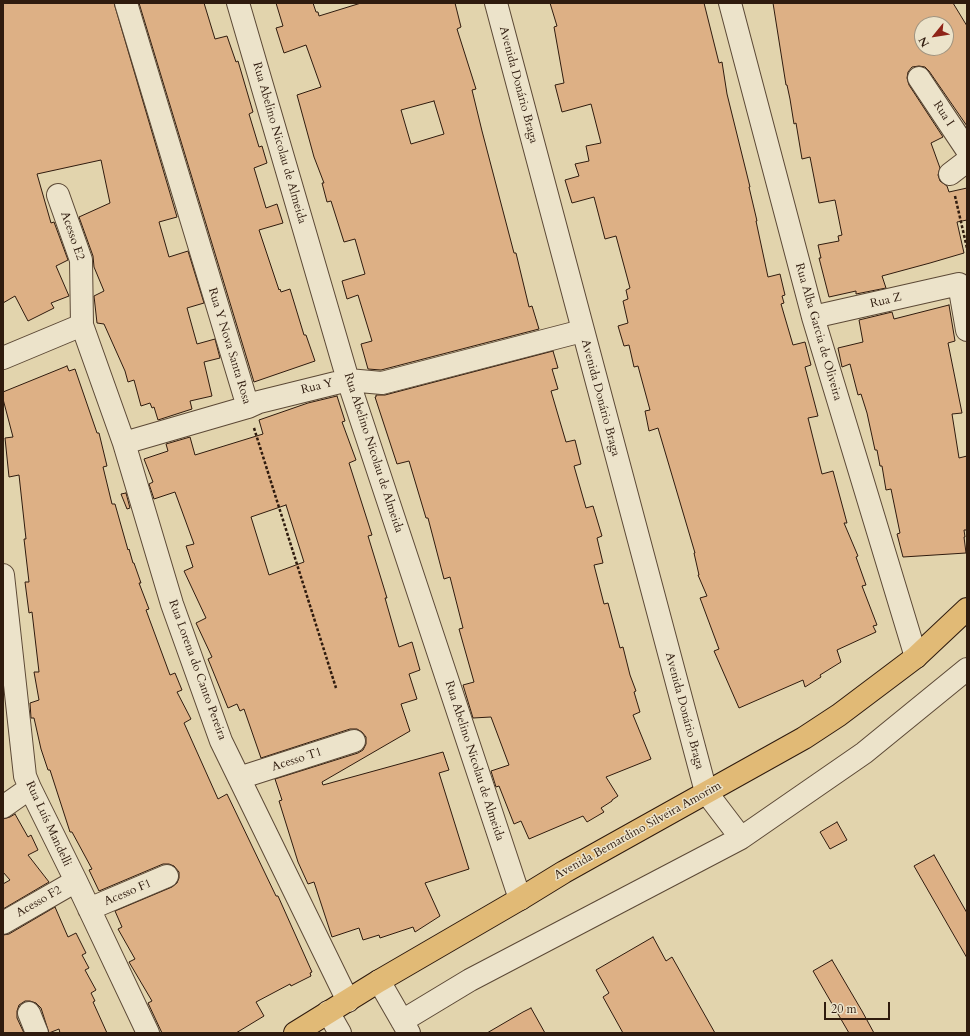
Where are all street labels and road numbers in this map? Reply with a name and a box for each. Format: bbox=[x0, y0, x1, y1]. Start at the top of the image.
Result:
street label: Avenida Donário Braga bbox=[495, 25, 541, 145]
street label: Rua Abelino Nicolau de Almeida bbox=[249, 61, 309, 225]
street label: Rua I bbox=[929, 99, 957, 129]
street label: Acesso E2 bbox=[57, 210, 87, 262]
street label: Rua Alba Garcia de Oliveira bbox=[791, 262, 845, 402]
street label: Rua Y Nova Santa Rosa bbox=[204, 286, 254, 406]
street label: Rua Z bbox=[869, 290, 903, 312]
street label: Avenida Donário Braga bbox=[577, 338, 623, 458]
street label: Rua Abelino Nicolau de Almeida bbox=[340, 371, 406, 535]
street label: Rua Y bbox=[300, 376, 334, 398]
street label: Rua Lorena do Canto Pereira bbox=[165, 598, 229, 742]
street label: Avenida Donário Braga bbox=[661, 651, 707, 771]
street label: Rua Abelino Nicolau de Almeida bbox=[441, 679, 507, 843]
street label: Acesso T1 bbox=[270, 745, 324, 775]
street label: Rua Luís Mandelli bbox=[22, 779, 74, 869]
street label: Avenida Bernardino Silveira Amorim bbox=[552, 779, 724, 883]
street label: Acesso F1 bbox=[102, 877, 154, 909]
street label: Acesso F2 bbox=[14, 883, 64, 921]

